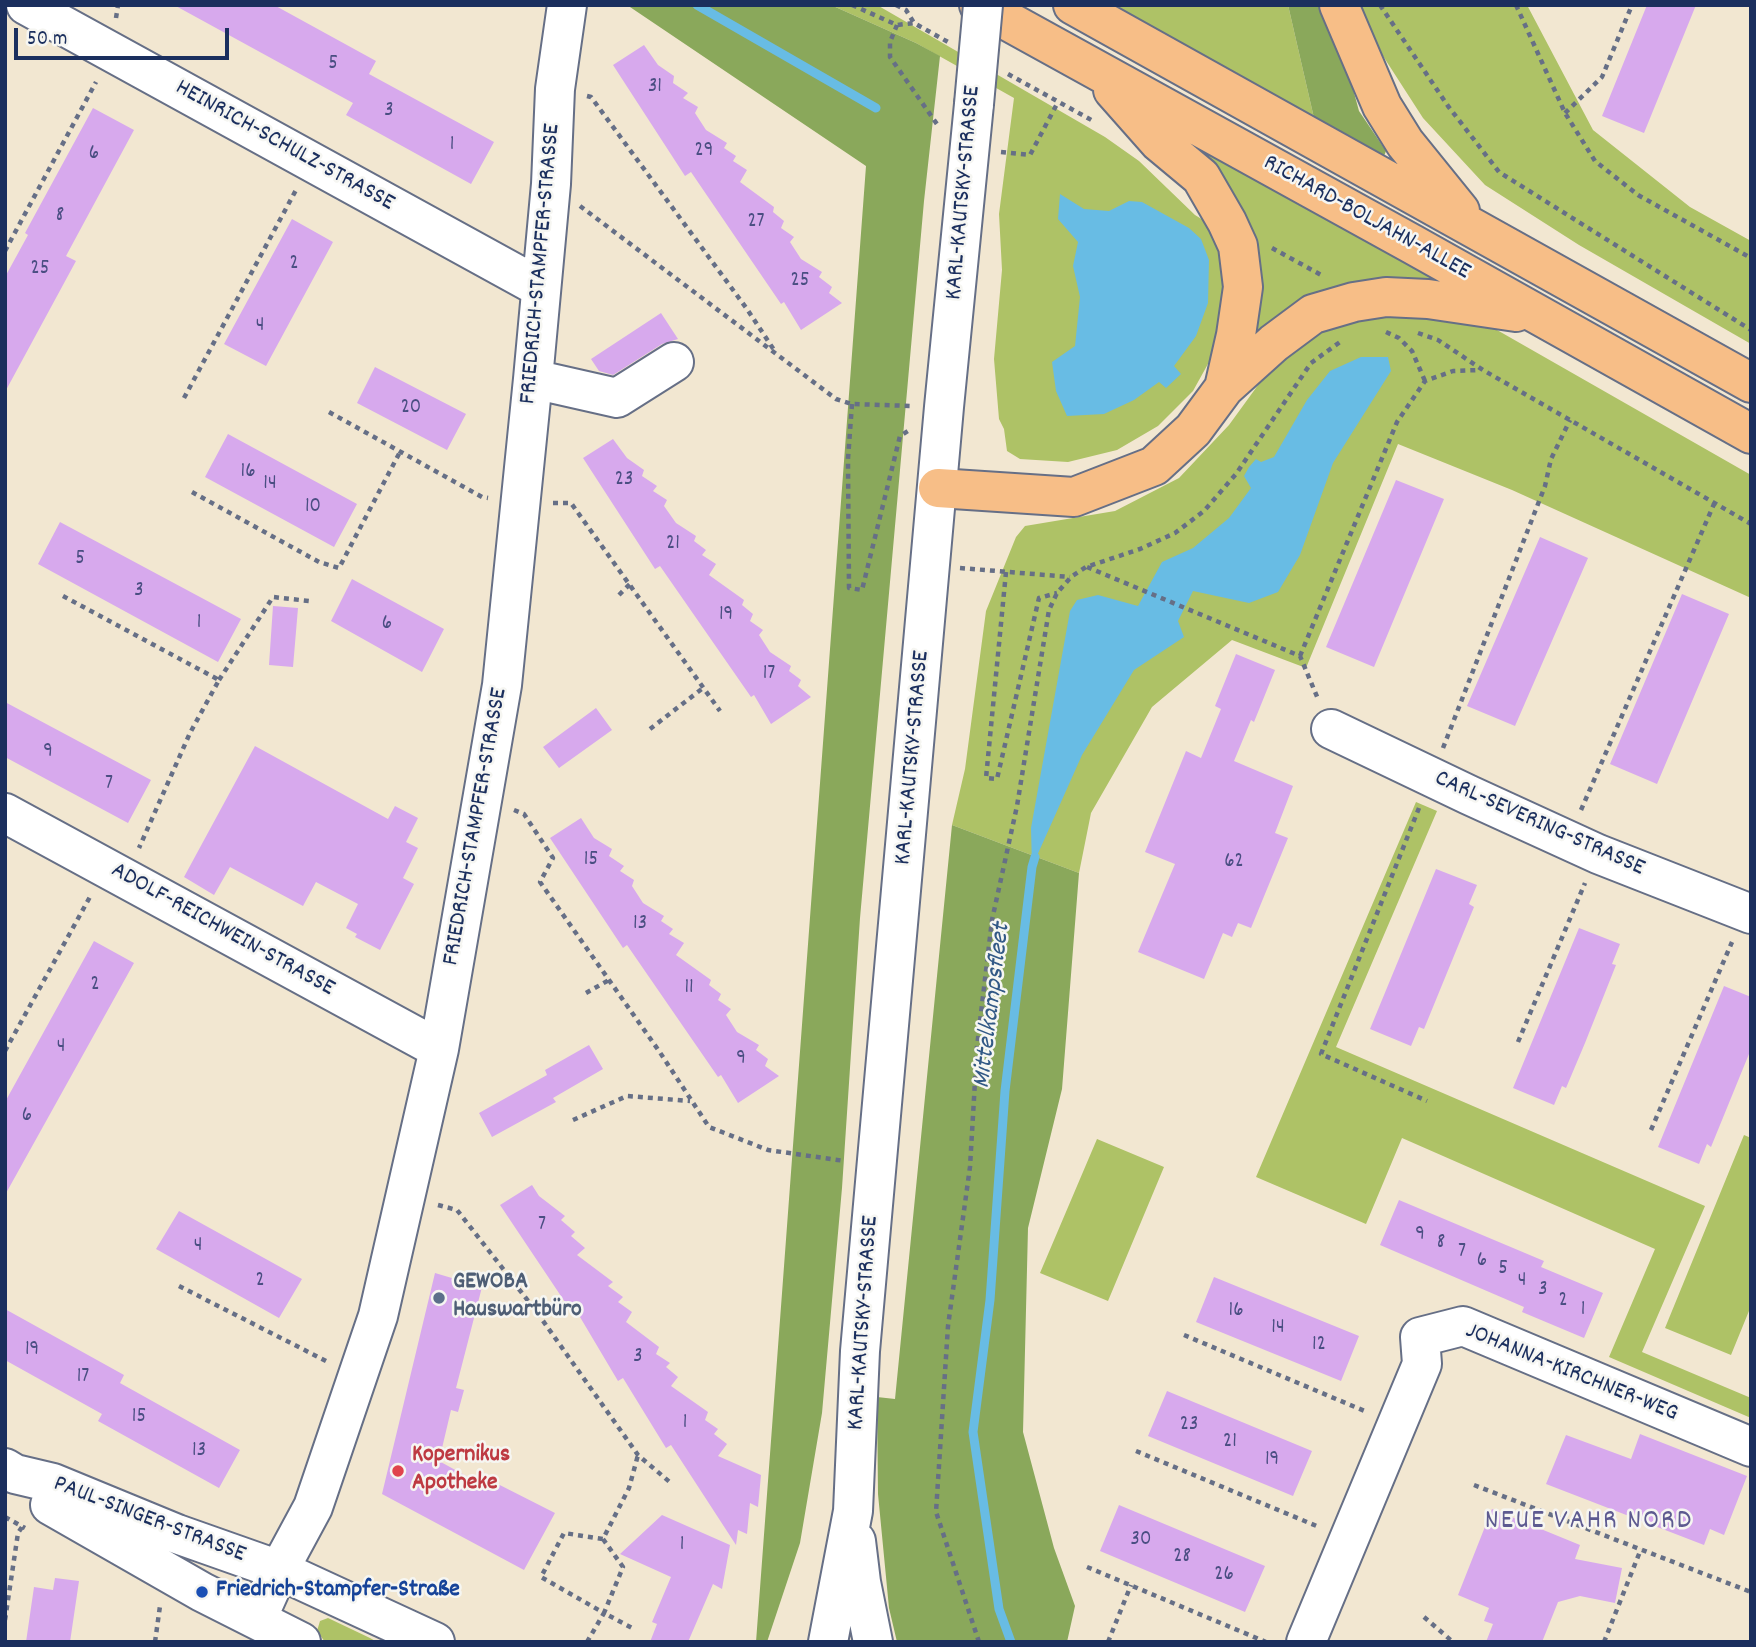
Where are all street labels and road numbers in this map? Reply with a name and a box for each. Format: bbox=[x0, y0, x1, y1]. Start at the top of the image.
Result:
street label: HEINRICH-SCHULZ-STRASSE bbox=[169, 75, 399, 219]
street label: KARL-KAUTSKY-STRASSE bbox=[941, 85, 989, 301]
street label: FRIEDRICH-STAMPFER-STRASSE bbox=[515, 123, 569, 405]
street label: RICHARD-BOLJAHN-ALLEE bbox=[1257, 150, 1475, 288]
street label: KARL-KAUTSKY-STRASSE bbox=[890, 650, 938, 866]
street label: FRIEDRICH-STAMPFER-STRASSE bbox=[438, 686, 516, 968]
street label: CARL-SEVERING-STRASSE bbox=[1429, 766, 1649, 884]
street label: ADOLF-REICHWEIN-STRASSE bbox=[105, 857, 339, 1005]
street label: KARL-KAUTSKY-STRASSE bbox=[843, 1215, 887, 1431]
street label: JOHANNA-KIRCHNER-WEG bbox=[1460, 1318, 1682, 1430]
street label: PAUL-SINGER-STRASSE bbox=[49, 1471, 249, 1571]

